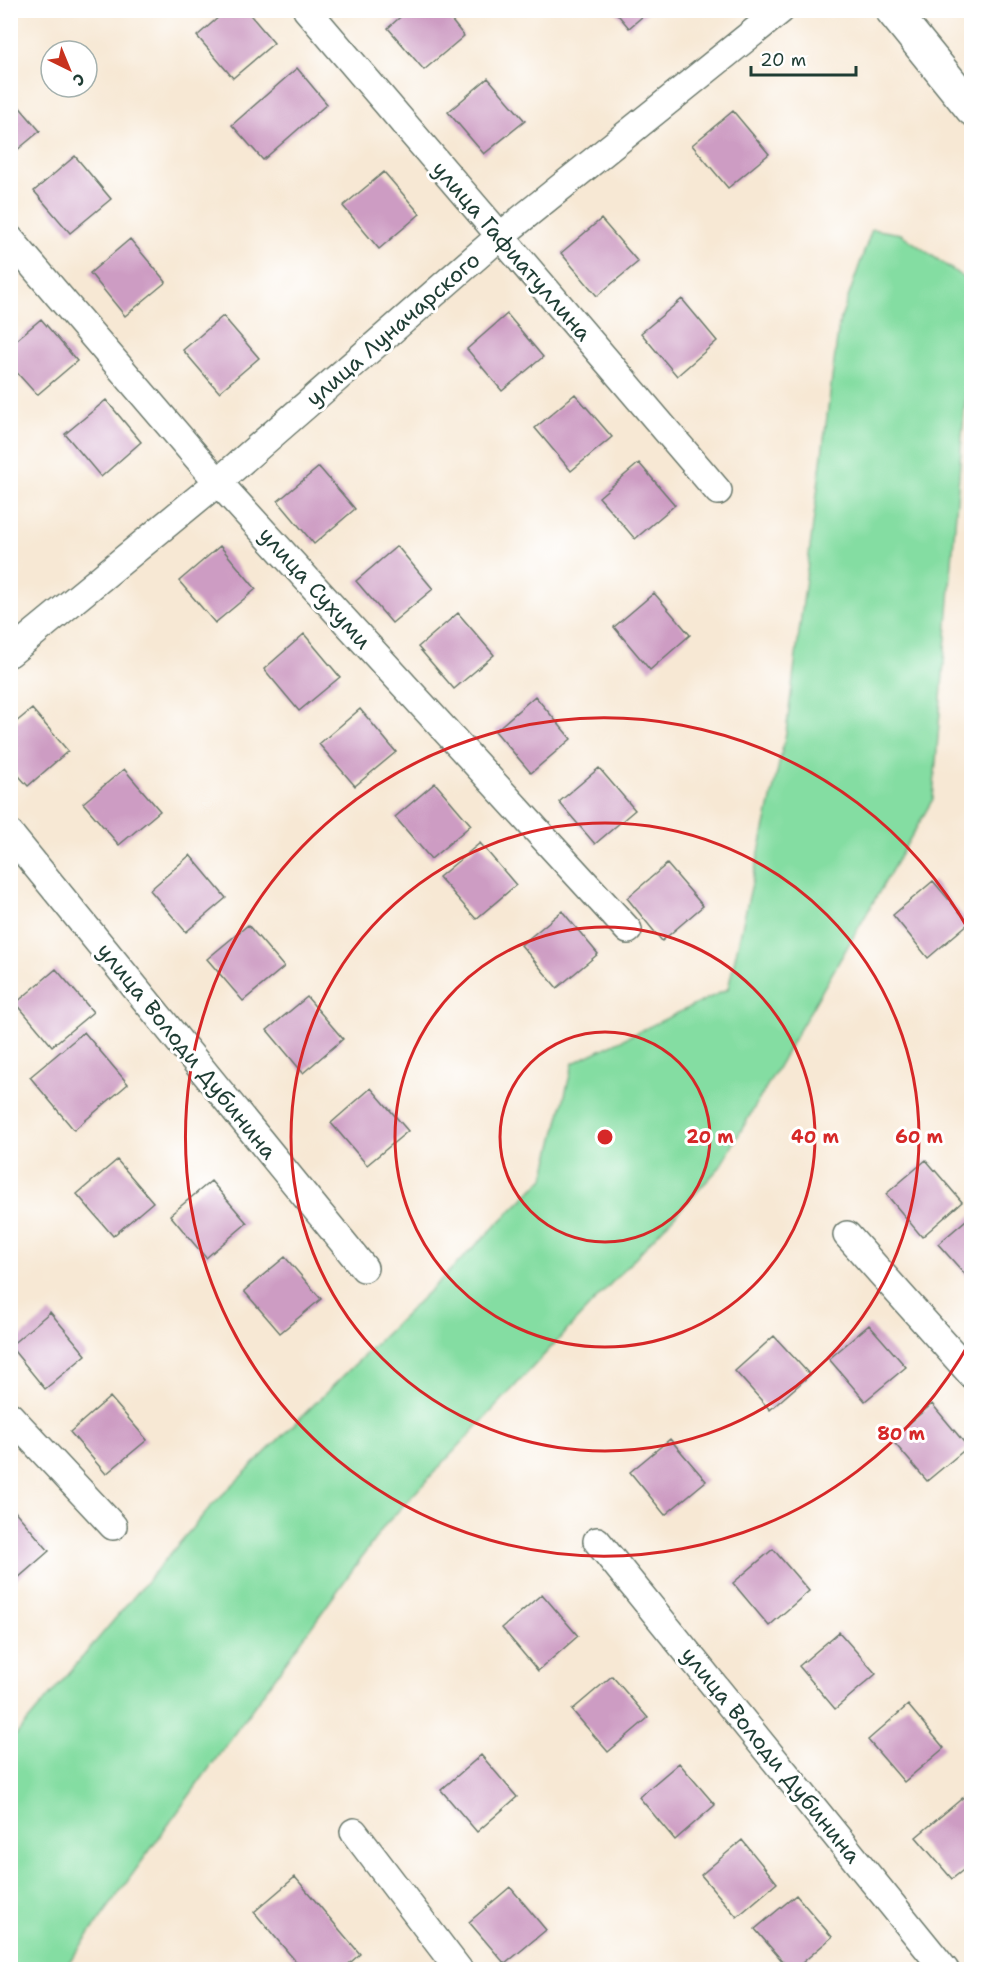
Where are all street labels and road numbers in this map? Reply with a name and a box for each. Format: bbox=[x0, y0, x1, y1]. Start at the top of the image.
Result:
street label: улица Гафиатуллина bbox=[426, 155, 598, 347]
street label: улица Луначарского bbox=[300, 245, 486, 413]
street label: улица Сухуми bbox=[252, 521, 378, 655]
street label: улица Володи Дубинина bbox=[91, 937, 284, 1165]
street label: улица Володи Дубинина bbox=[675, 1641, 868, 1869]

